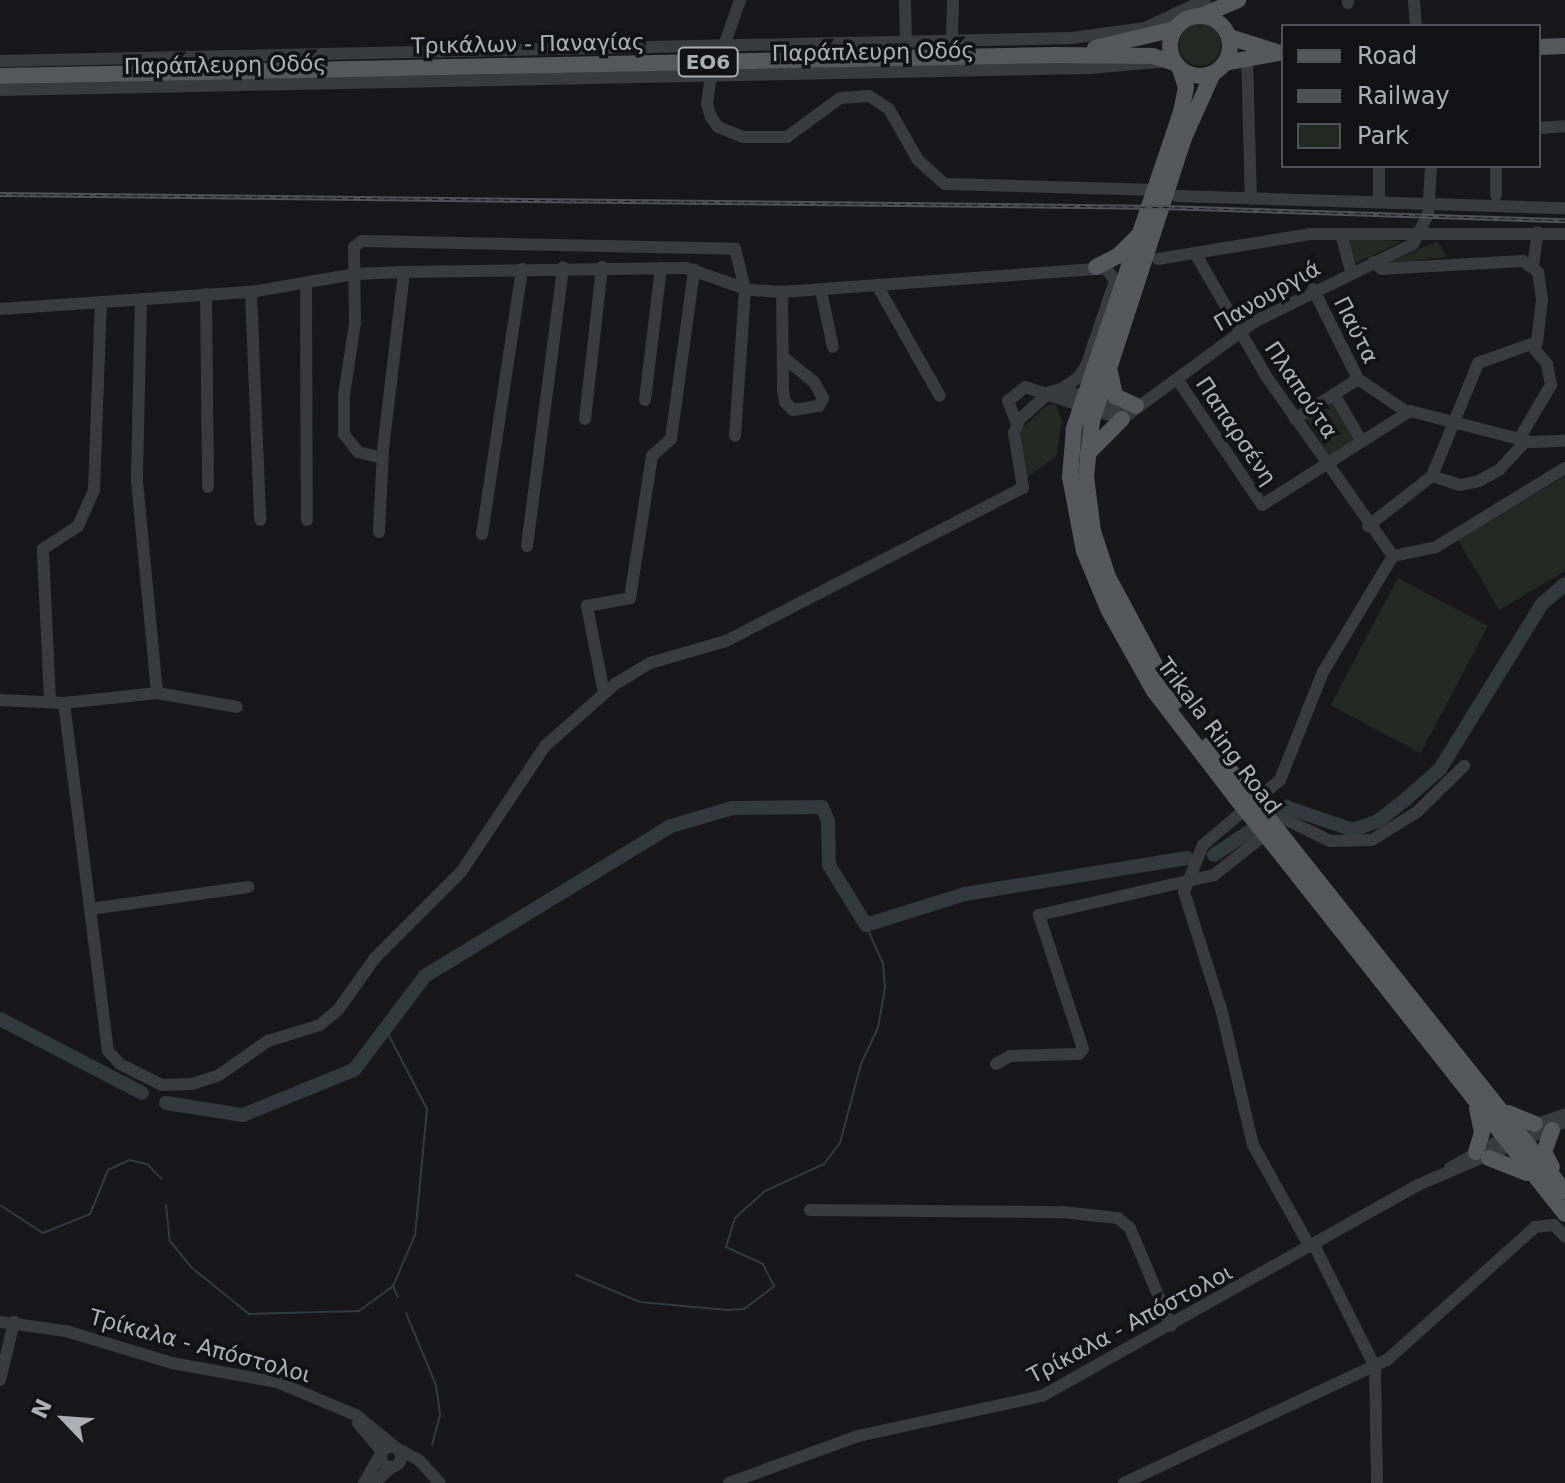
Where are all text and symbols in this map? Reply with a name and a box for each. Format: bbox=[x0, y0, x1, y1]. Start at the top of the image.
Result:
legend bbox=[1281, 24, 1541, 168]
street label: Τρικάλων - Παναγίας bbox=[411, 29, 645, 59]
street label: Παράπλευρη Οδός bbox=[772, 37, 974, 67]
text: Road bbox=[1357, 42, 1417, 70]
road number: ΕΟ6 bbox=[676, 46, 740, 78]
street label: Παράπλευρη Οδός bbox=[124, 50, 326, 80]
text: Railway bbox=[1357, 82, 1450, 110]
text: Park bbox=[1357, 122, 1409, 150]
street label: Πανουργιά bbox=[1209, 255, 1325, 337]
street label: Παύτα bbox=[1328, 292, 1384, 368]
street label: Πλαπούτα bbox=[1259, 337, 1343, 443]
street label: Παπαρσένη bbox=[1190, 372, 1282, 490]
street label: Trikala Ring Road bbox=[1151, 652, 1287, 820]
street label: Τρίκαλα - Απόστολοι bbox=[1023, 1259, 1237, 1389]
street label: Τρίκαλα - Απόστολοι bbox=[86, 1304, 314, 1388]
north arrow bbox=[24, 1379, 104, 1459]
text: N bbox=[27, 1395, 57, 1422]

